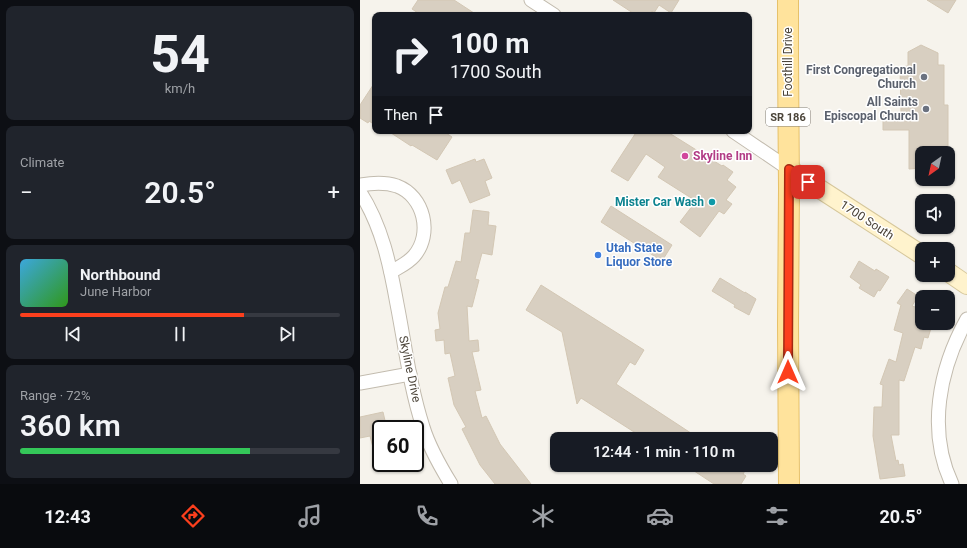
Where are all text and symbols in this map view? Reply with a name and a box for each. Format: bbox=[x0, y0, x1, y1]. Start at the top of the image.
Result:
text: 54 bbox=[150, 24, 210, 85]
text: 100 m bbox=[450, 27, 529, 60]
street label: Foothill Drive bbox=[781, 27, 795, 97]
icon: right bbox=[384, 28, 436, 80]
text: 1700 South bbox=[450, 61, 542, 82]
place label: First Congregational Church bbox=[806, 63, 916, 91]
marker: First Congregational Church bbox=[919, 72, 929, 82]
text: km/h bbox=[165, 81, 195, 96]
place label: All Saints Episcopal Church bbox=[824, 95, 918, 123]
icon: arrive bbox=[425, 104, 447, 126]
marker: All Saints Episcopal Church bbox=[921, 104, 931, 114]
text: Then bbox=[384, 106, 417, 124]
road number: SR 186 bbox=[766, 108, 810, 126]
north arrow bbox=[915, 146, 955, 186]
map controls bbox=[915, 146, 955, 330]
place label: Skyline Inn bbox=[693, 149, 753, 163]
marker: Skyline Inn bbox=[680, 151, 690, 161]
text: Climate bbox=[20, 155, 64, 170]
pin bbox=[791, 165, 825, 199]
icon: arrive bbox=[797, 171, 819, 193]
text: 20.5° bbox=[144, 175, 216, 210]
text: − bbox=[20, 180, 33, 205]
text: + bbox=[328, 180, 340, 205]
button: sound bbox=[915, 194, 955, 234]
place label: Mister Car Wash bbox=[615, 195, 704, 209]
marker: Mister Car Wash bbox=[707, 197, 717, 207]
street label: 1700 South bbox=[838, 197, 896, 243]
place label: Utah State Liquor Store bbox=[606, 241, 673, 269]
button: + bbox=[915, 242, 955, 282]
marker: Utah State Liquor Store bbox=[593, 250, 603, 260]
text: Northbound bbox=[80, 266, 161, 284]
text: June Harbor bbox=[80, 284, 152, 299]
button: − bbox=[915, 290, 955, 330]
icon: previous bbox=[62, 323, 84, 345]
icon: pause bbox=[169, 323, 191, 345]
icon: next bbox=[276, 323, 298, 345]
street label: Skyline Drive bbox=[396, 334, 424, 404]
position arrow bbox=[767, 351, 809, 393]
text: Range · 72% bbox=[20, 388, 90, 403]
text: 360 km bbox=[20, 408, 121, 443]
speed limit sign: 60 bbox=[372, 420, 424, 472]
text: 12:44 · 1 min · 110 m bbox=[593, 443, 735, 461]
icon: directions bbox=[179, 502, 207, 530]
icon: music bbox=[296, 502, 324, 530]
icon: phone bbox=[413, 502, 441, 530]
icon: climate bbox=[529, 502, 557, 530]
icon: car bbox=[646, 502, 674, 530]
icon: filters bbox=[763, 502, 791, 530]
text: 12:43 bbox=[44, 506, 91, 527]
text: 20.5° bbox=[879, 506, 923, 527]

